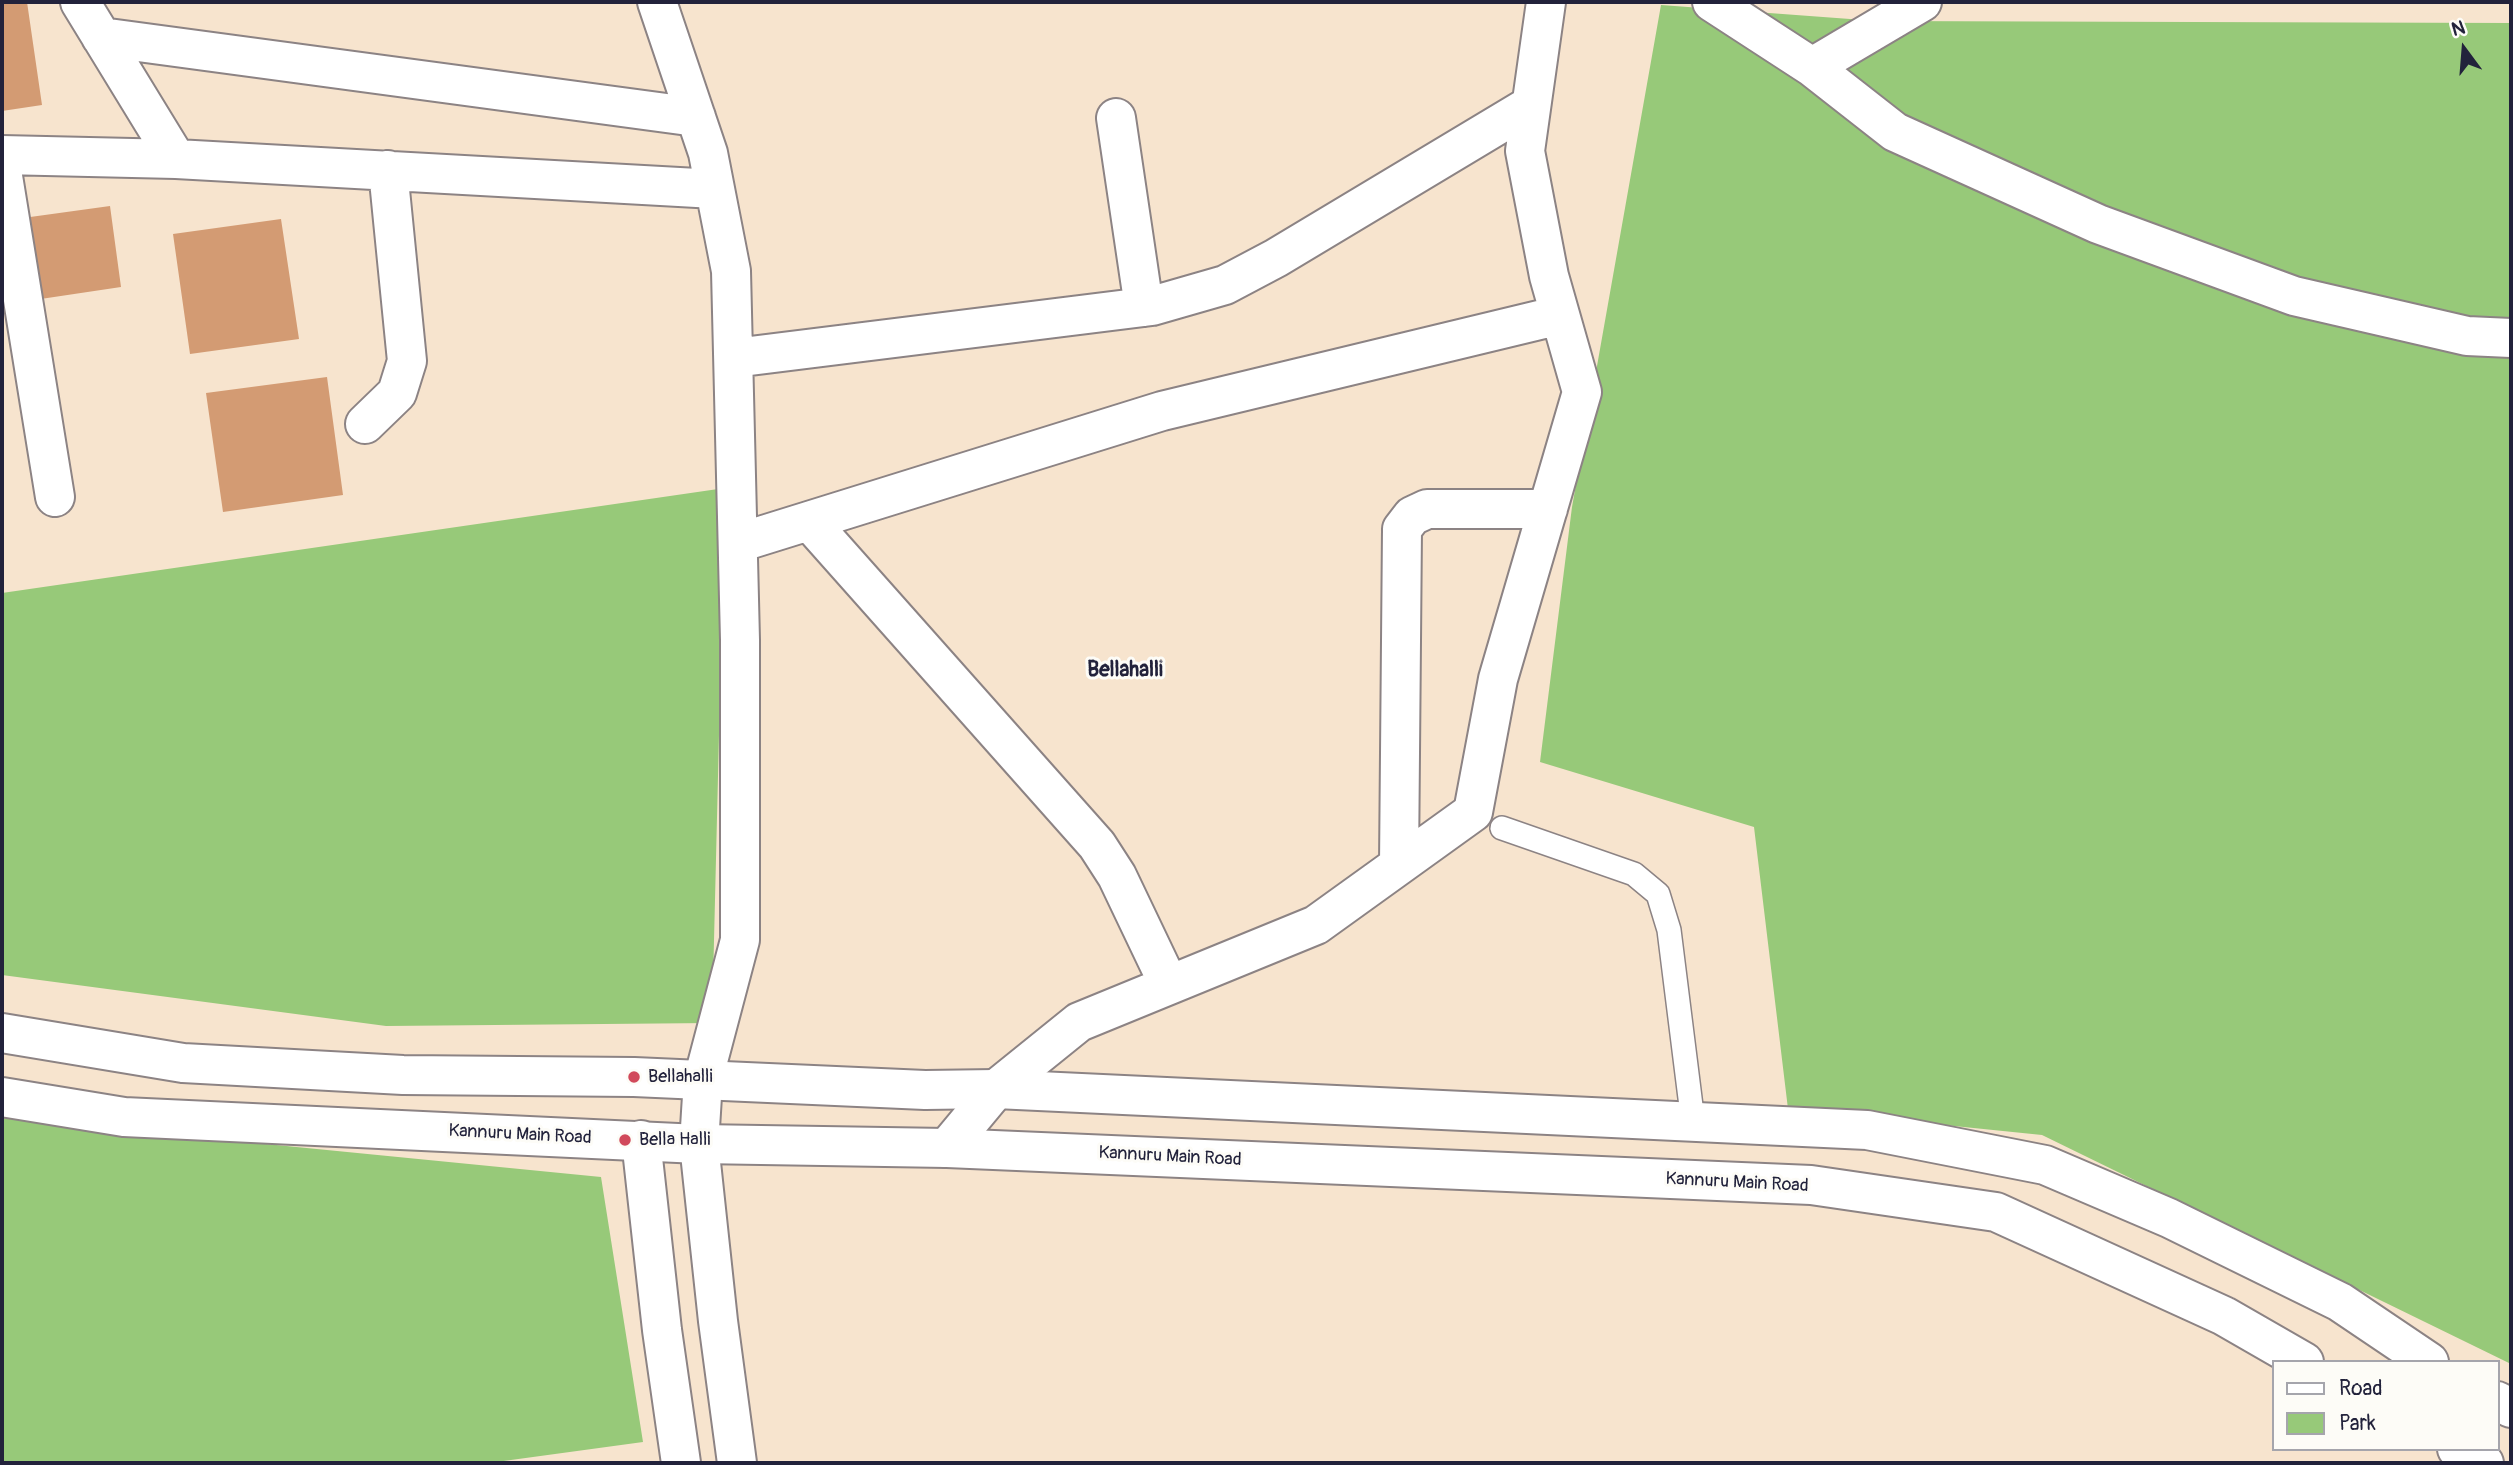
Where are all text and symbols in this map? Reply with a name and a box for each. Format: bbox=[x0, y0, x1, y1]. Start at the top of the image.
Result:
north arrow bbox=[2429, 14, 2499, 84]
text: N bbox=[2449, 16, 2468, 42]
district label: Bellahalli bbox=[1087, 658, 1163, 684]
place label: Bellahalli bbox=[648, 1066, 713, 1088]
marker: Bellahalli bbox=[626, 1069, 642, 1085]
street label: Kannuru Main Road bbox=[448, 1120, 592, 1150]
place label: Bella Halli bbox=[639, 1129, 710, 1151]
marker: Bella Halli bbox=[617, 1132, 633, 1148]
street label: Kannuru Main Road bbox=[1098, 1142, 1242, 1172]
street label: Kannuru Main Road bbox=[1665, 1168, 1809, 1198]
legend bbox=[2272, 1360, 2499, 1451]
text: Road bbox=[2339, 1375, 2383, 1402]
text: Park bbox=[2339, 1410, 2376, 1437]

